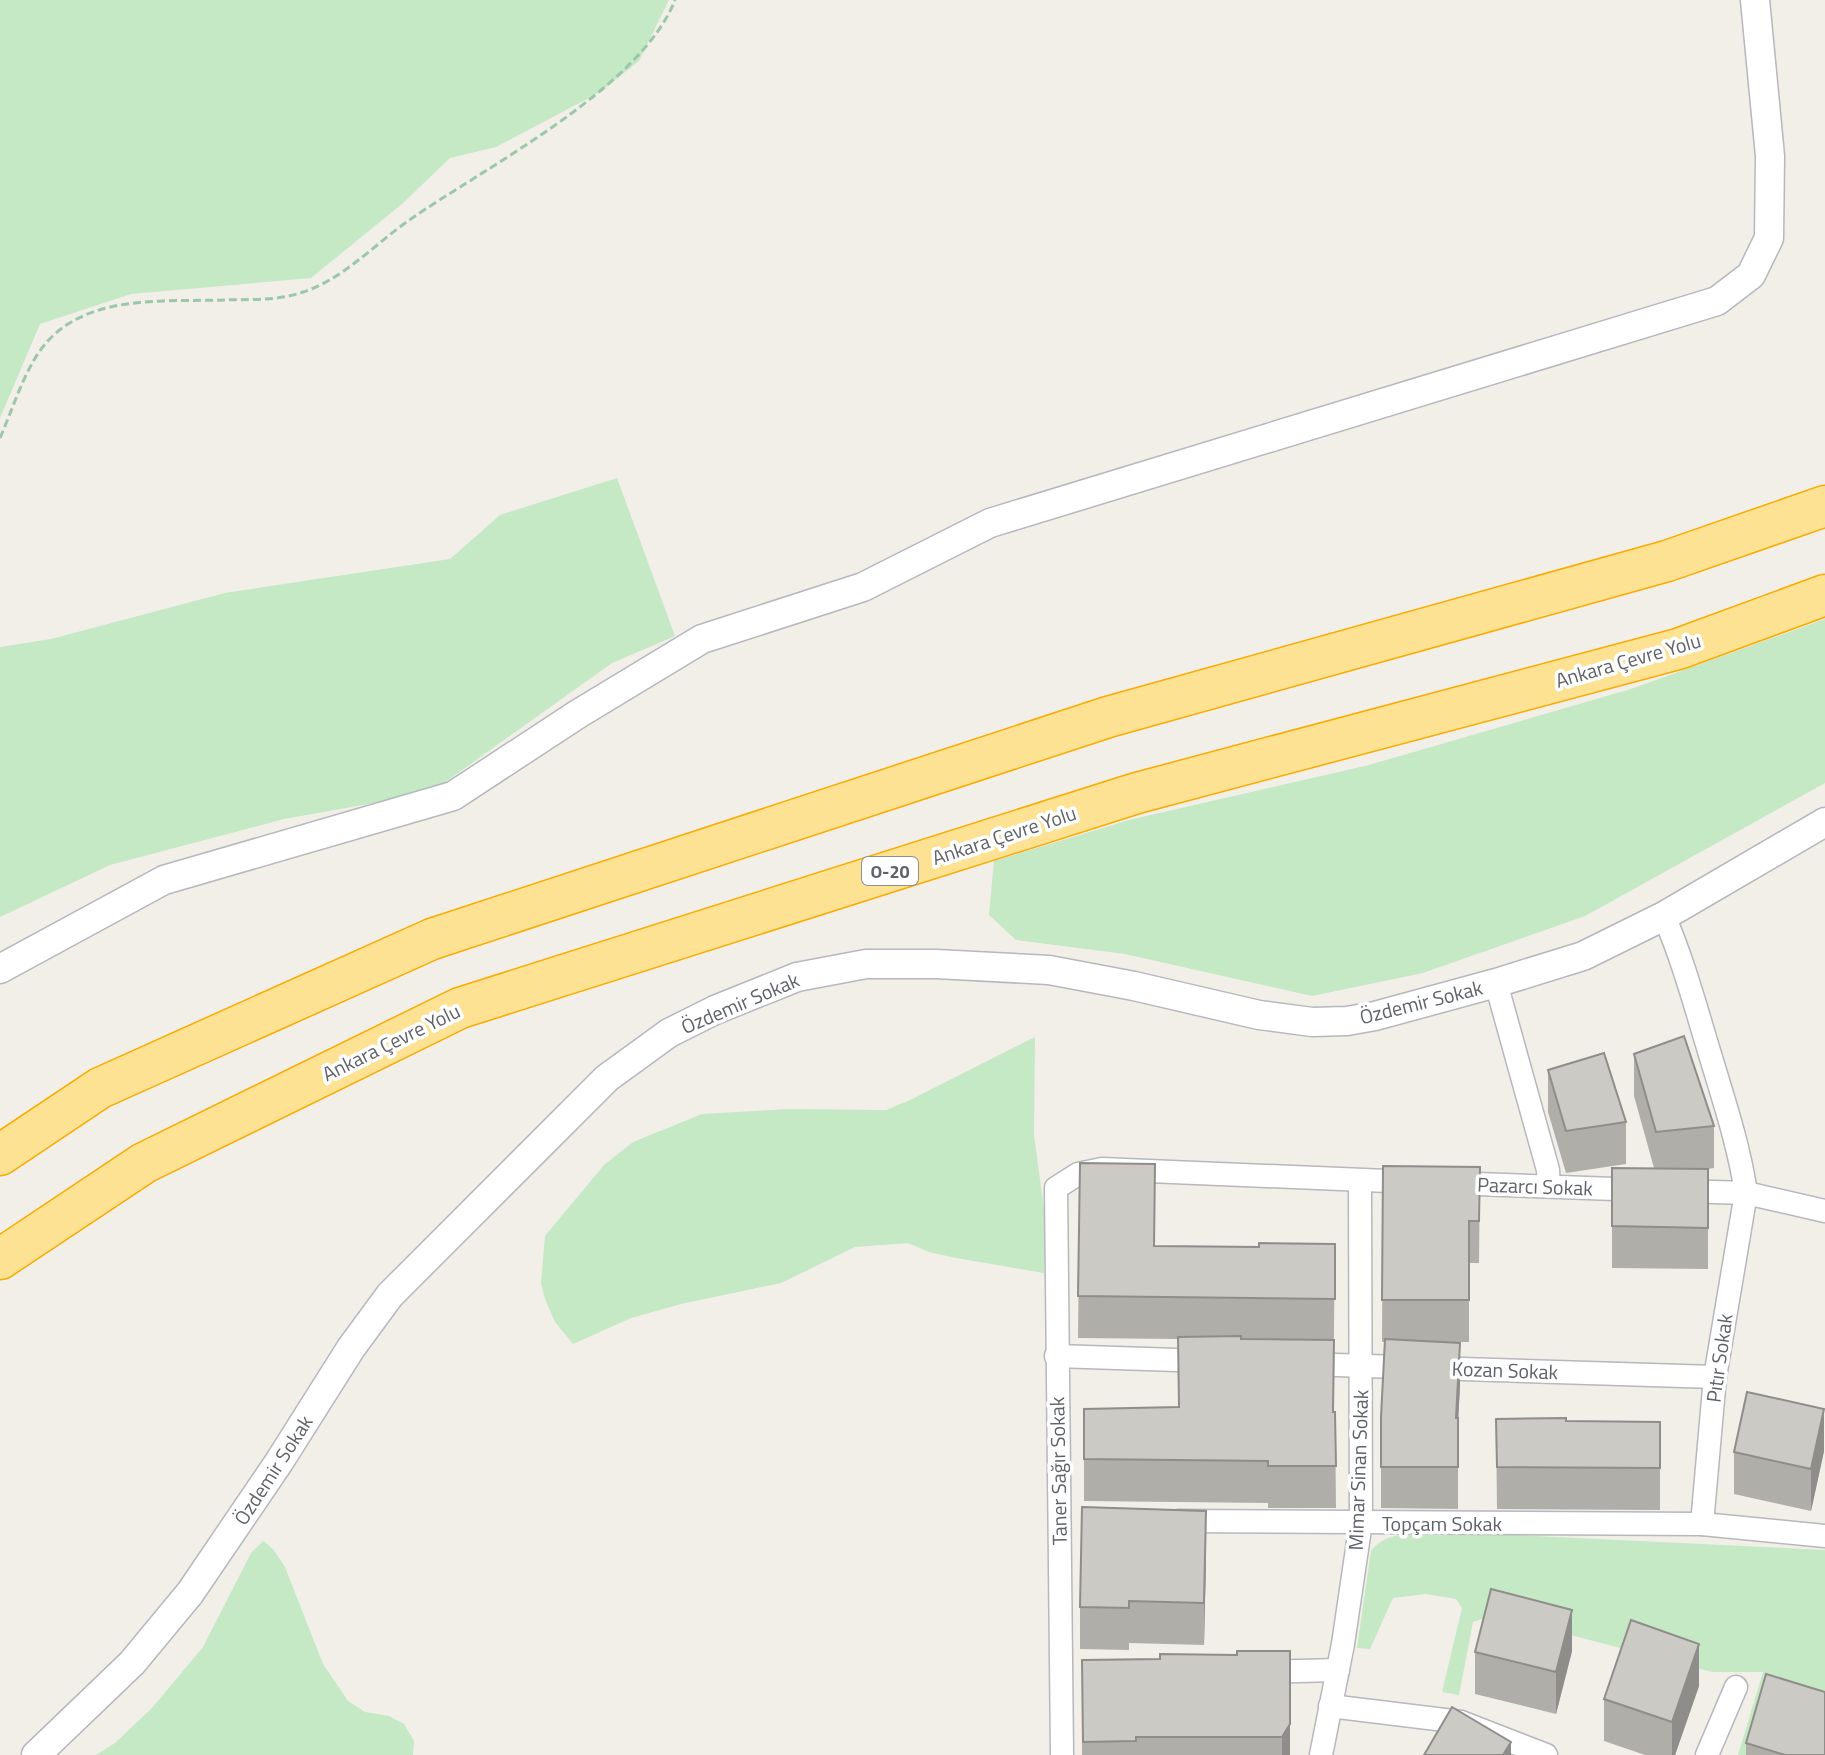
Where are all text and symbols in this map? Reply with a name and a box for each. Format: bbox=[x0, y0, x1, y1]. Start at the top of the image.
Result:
street label: Ankara Çevre Yolu bbox=[1552, 624, 1704, 696]
street label: Ankara Çevre Yolu bbox=[928, 797, 1080, 873]
road number: O-20 bbox=[862, 857, 918, 885]
street label: Özdemir Sokak bbox=[676, 964, 804, 1042]
street label: Özdemir Sokak bbox=[1356, 972, 1486, 1032]
street label: Ankara Çevre Yolu bbox=[317, 995, 465, 1089]
street label: Pazarcı Sokak bbox=[1477, 1168, 1594, 1204]
street label: Pıtır Sokak bbox=[1697, 1311, 1741, 1404]
street label: Kozan Sokak bbox=[1451, 1353, 1559, 1387]
street label: Mimar Sinan Sokak bbox=[1340, 1389, 1376, 1551]
street label: Taner Sağır Sokak bbox=[1041, 1396, 1075, 1545]
street label: Özdemir Sokak bbox=[226, 1408, 320, 1531]
street label: Topçam Sokak bbox=[1382, 1508, 1503, 1539]

